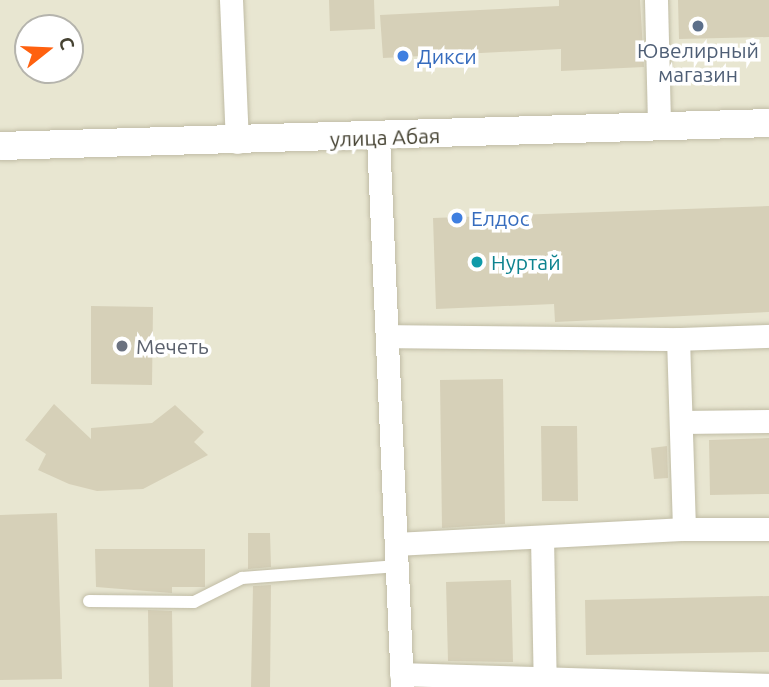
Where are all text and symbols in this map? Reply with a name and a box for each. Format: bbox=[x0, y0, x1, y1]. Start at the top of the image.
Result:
north arrow bbox=[14, 14, 84, 84]
marker: Ювелирный магазин bbox=[690, 18, 706, 34]
text: С bbox=[55, 34, 79, 52]
place label: Ювелирный магазин bbox=[637, 37, 759, 87]
place label: Дикси bbox=[417, 43, 477, 69]
marker: Дикси bbox=[395, 48, 411, 64]
street label: улица Абая bbox=[329, 122, 441, 152]
place label: Елдос bbox=[471, 205, 529, 231]
marker: Елдос bbox=[449, 210, 465, 226]
place label: Нуртай bbox=[491, 249, 561, 275]
marker: Нуртай bbox=[469, 254, 485, 270]
place label: Мечеть bbox=[136, 333, 209, 359]
marker: Мечеть bbox=[114, 338, 130, 354]

